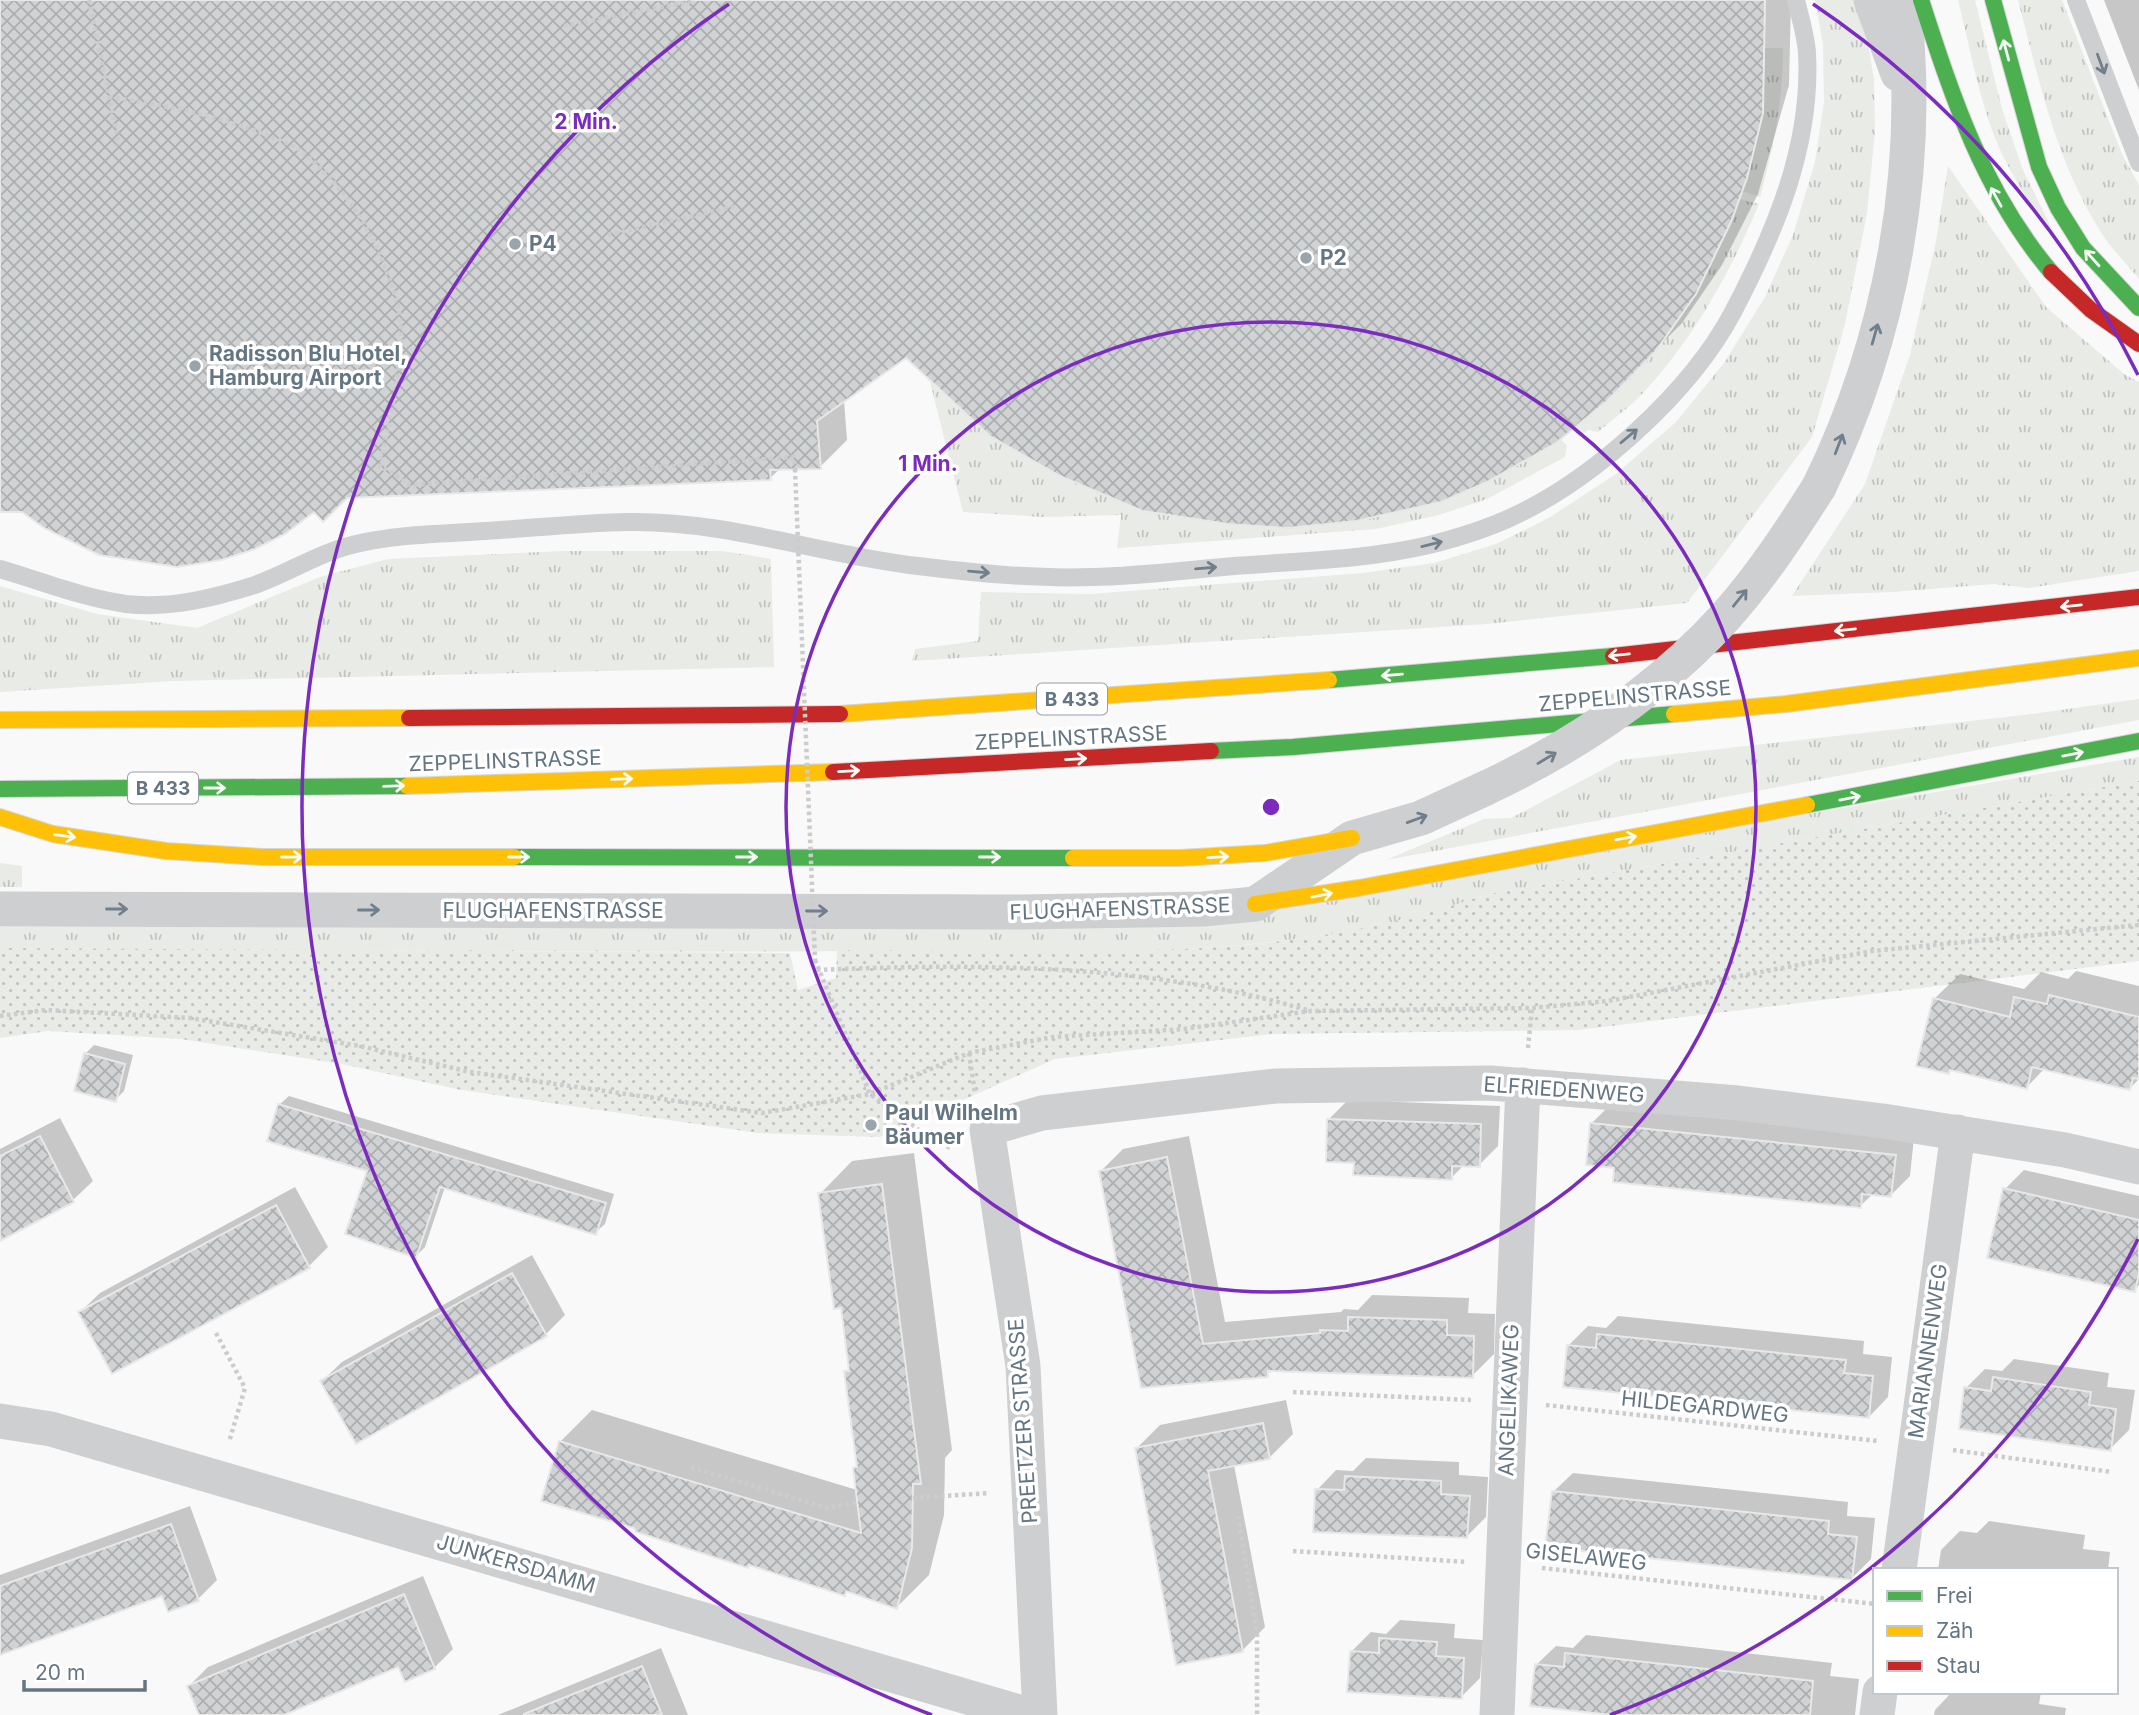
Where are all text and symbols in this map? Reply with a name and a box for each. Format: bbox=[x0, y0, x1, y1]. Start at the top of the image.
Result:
one-way arrow bbox=[1999, 39, 2012, 62]
one-way arrow bbox=[2095, 52, 2108, 74]
text: 2 Min. bbox=[554, 109, 618, 134]
one-way arrow bbox=[1989, 187, 2003, 208]
place label: P4 bbox=[529, 231, 557, 256]
marker: P4 bbox=[507, 236, 523, 252]
place label: P2 bbox=[1320, 245, 1347, 270]
marker: P2 bbox=[1298, 250, 1314, 266]
one-way arrow bbox=[2084, 250, 2101, 267]
one-way arrow bbox=[1870, 323, 1883, 345]
place label: Radisson Blu Hotel, Hamburg Airport bbox=[209, 341, 407, 390]
marker: Radisson Blu Hotel, Hamburg Airport bbox=[187, 358, 203, 374]
one-way arrow bbox=[1620, 428, 1638, 444]
one-way arrow bbox=[1833, 433, 1846, 455]
text: 1 Min. bbox=[898, 451, 958, 476]
one-way arrow bbox=[1420, 537, 1443, 550]
one-way arrow bbox=[1194, 561, 1217, 574]
one-way arrow bbox=[967, 566, 990, 579]
one-way arrow bbox=[1733, 590, 1748, 608]
one-way arrow bbox=[2060, 599, 2083, 612]
one-way arrow bbox=[1834, 624, 1857, 637]
one-way arrow bbox=[1608, 649, 1631, 662]
one-way arrow bbox=[1382, 669, 1404, 682]
street label: ZEPPELINSTRASSE bbox=[1538, 675, 1732, 716]
road number: B 433 bbox=[1037, 684, 1107, 714]
street label: ZEPPELINSTRASSE bbox=[974, 720, 1168, 755]
street label: ZEPPELINSTRASSE bbox=[408, 745, 602, 776]
one-way arrow bbox=[2061, 747, 2084, 760]
one-way arrow bbox=[1536, 750, 1556, 764]
one-way arrow bbox=[1064, 752, 1087, 765]
one-way arrow bbox=[837, 764, 860, 777]
road number: B 433 bbox=[128, 772, 198, 804]
one-way arrow bbox=[610, 772, 633, 785]
one-way arrow bbox=[383, 779, 406, 792]
one-way arrow bbox=[203, 781, 226, 795]
one-way arrow bbox=[1838, 791, 1861, 804]
centre of rings bbox=[1259, 795, 1283, 819]
one-way arrow bbox=[1406, 812, 1428, 824]
one-way arrow bbox=[53, 830, 76, 843]
one-way arrow bbox=[1614, 831, 1637, 844]
one-way arrow bbox=[280, 850, 303, 864]
one-way arrow bbox=[507, 850, 530, 864]
one-way arrow bbox=[735, 850, 758, 864]
one-way arrow bbox=[979, 850, 1002, 864]
one-way arrow bbox=[1206, 850, 1229, 863]
one-way arrow bbox=[1310, 887, 1333, 901]
street label: FLUGHAFENSTRASSE bbox=[1009, 892, 1231, 925]
street label: FLUGHAFENSTRASSE bbox=[442, 898, 664, 923]
one-way arrow bbox=[105, 903, 128, 916]
one-way arrow bbox=[357, 903, 380, 917]
one-way arrow bbox=[805, 904, 828, 918]
street label: ELFRIEDENWEG bbox=[1483, 1071, 1645, 1108]
place label: Paul Wilhelm Bäumer bbox=[885, 1100, 1018, 1149]
marker: Paul Wilhelm Bäumer bbox=[863, 1117, 879, 1133]
street label: MARIANNENWEG bbox=[1903, 1262, 1952, 1440]
street label: PREETZER STRASSE bbox=[1003, 1318, 1042, 1524]
street label: ANGELIKAWEG bbox=[1493, 1323, 1524, 1477]
street label: HILDEGARDWEG bbox=[1620, 1385, 1790, 1428]
street label: JUNKERSDAMM bbox=[434, 1529, 598, 1598]
street label: GISELAWEG bbox=[1524, 1538, 1648, 1575]
legend bbox=[1873, 1568, 2118, 1694]
text: Frei bbox=[1936, 1583, 1973, 1608]
text: Zäh bbox=[1936, 1618, 1973, 1643]
scale bar bbox=[24, 1648, 145, 1692]
text: Stau bbox=[1936, 1653, 1981, 1678]
text: 20 m bbox=[35, 1660, 85, 1685]

